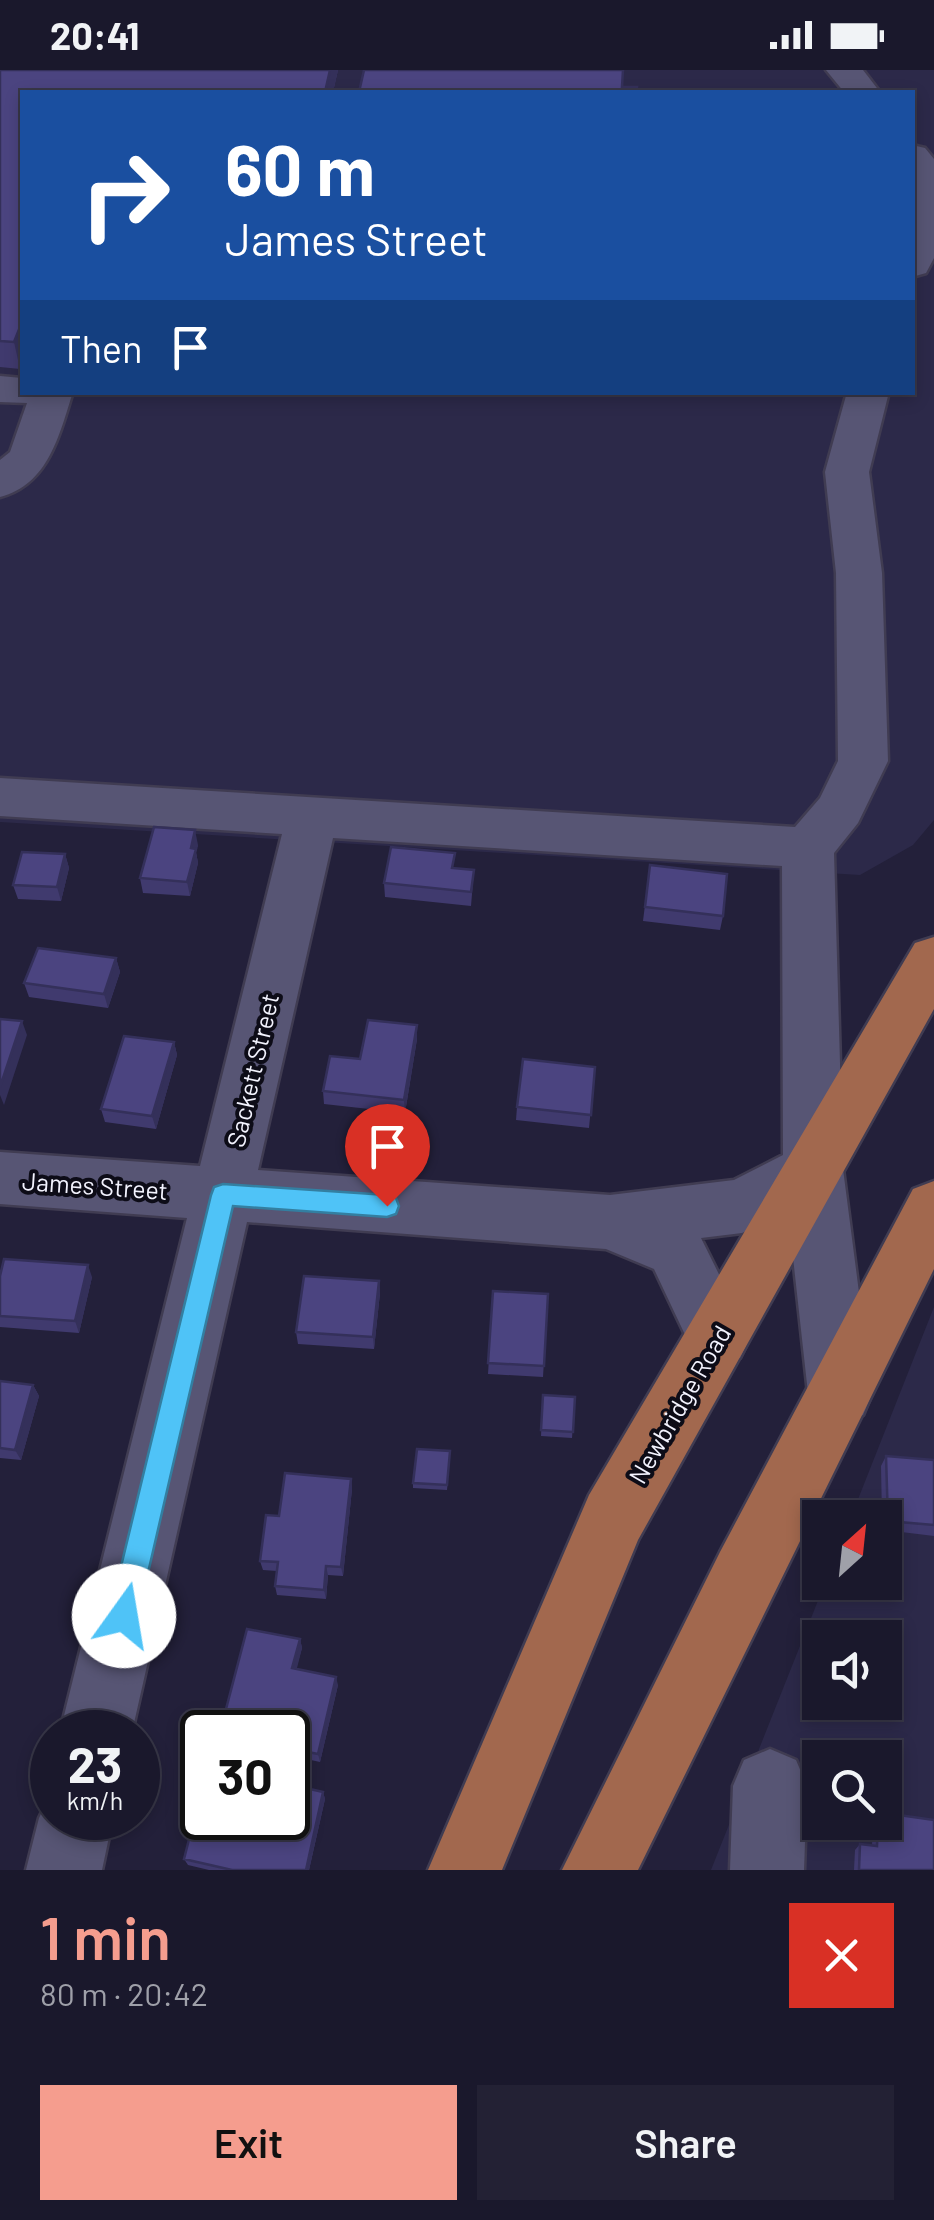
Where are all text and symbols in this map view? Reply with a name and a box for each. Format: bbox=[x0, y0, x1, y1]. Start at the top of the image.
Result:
text: 20:41 bbox=[50, 12, 140, 58]
text: 60 m bbox=[225, 126, 375, 210]
icon: right bbox=[60, 130, 190, 260]
text: James Street bbox=[225, 211, 488, 265]
icon: arrive bbox=[163, 320, 218, 375]
text: Then bbox=[60, 325, 143, 371]
street label: Sackett Street bbox=[220, 990, 284, 1150]
pin bbox=[345, 1104, 430, 1207]
icon: arrive bbox=[360, 1119, 415, 1174]
street label: James Street bbox=[21, 1165, 169, 1205]
street label: Newbridge Road bbox=[622, 1320, 736, 1488]
north arrow bbox=[802, 1500, 902, 1600]
map controls bbox=[802, 1500, 902, 1840]
position arrow bbox=[72, 1564, 176, 1668]
button: sound bbox=[802, 1620, 902, 1720]
speed limit sign: 30 bbox=[180, 1710, 310, 1840]
text: 23 bbox=[68, 1733, 122, 1793]
button: search bbox=[802, 1740, 902, 1840]
text: km/h bbox=[67, 1785, 123, 1815]
text: 1 min bbox=[40, 1900, 171, 1972]
button: close bbox=[789, 1903, 894, 2008]
text: 80 m · 20:42 bbox=[40, 1974, 208, 2012]
button: Exit bbox=[40, 2085, 457, 2200]
button: Share bbox=[477, 2085, 894, 2200]

